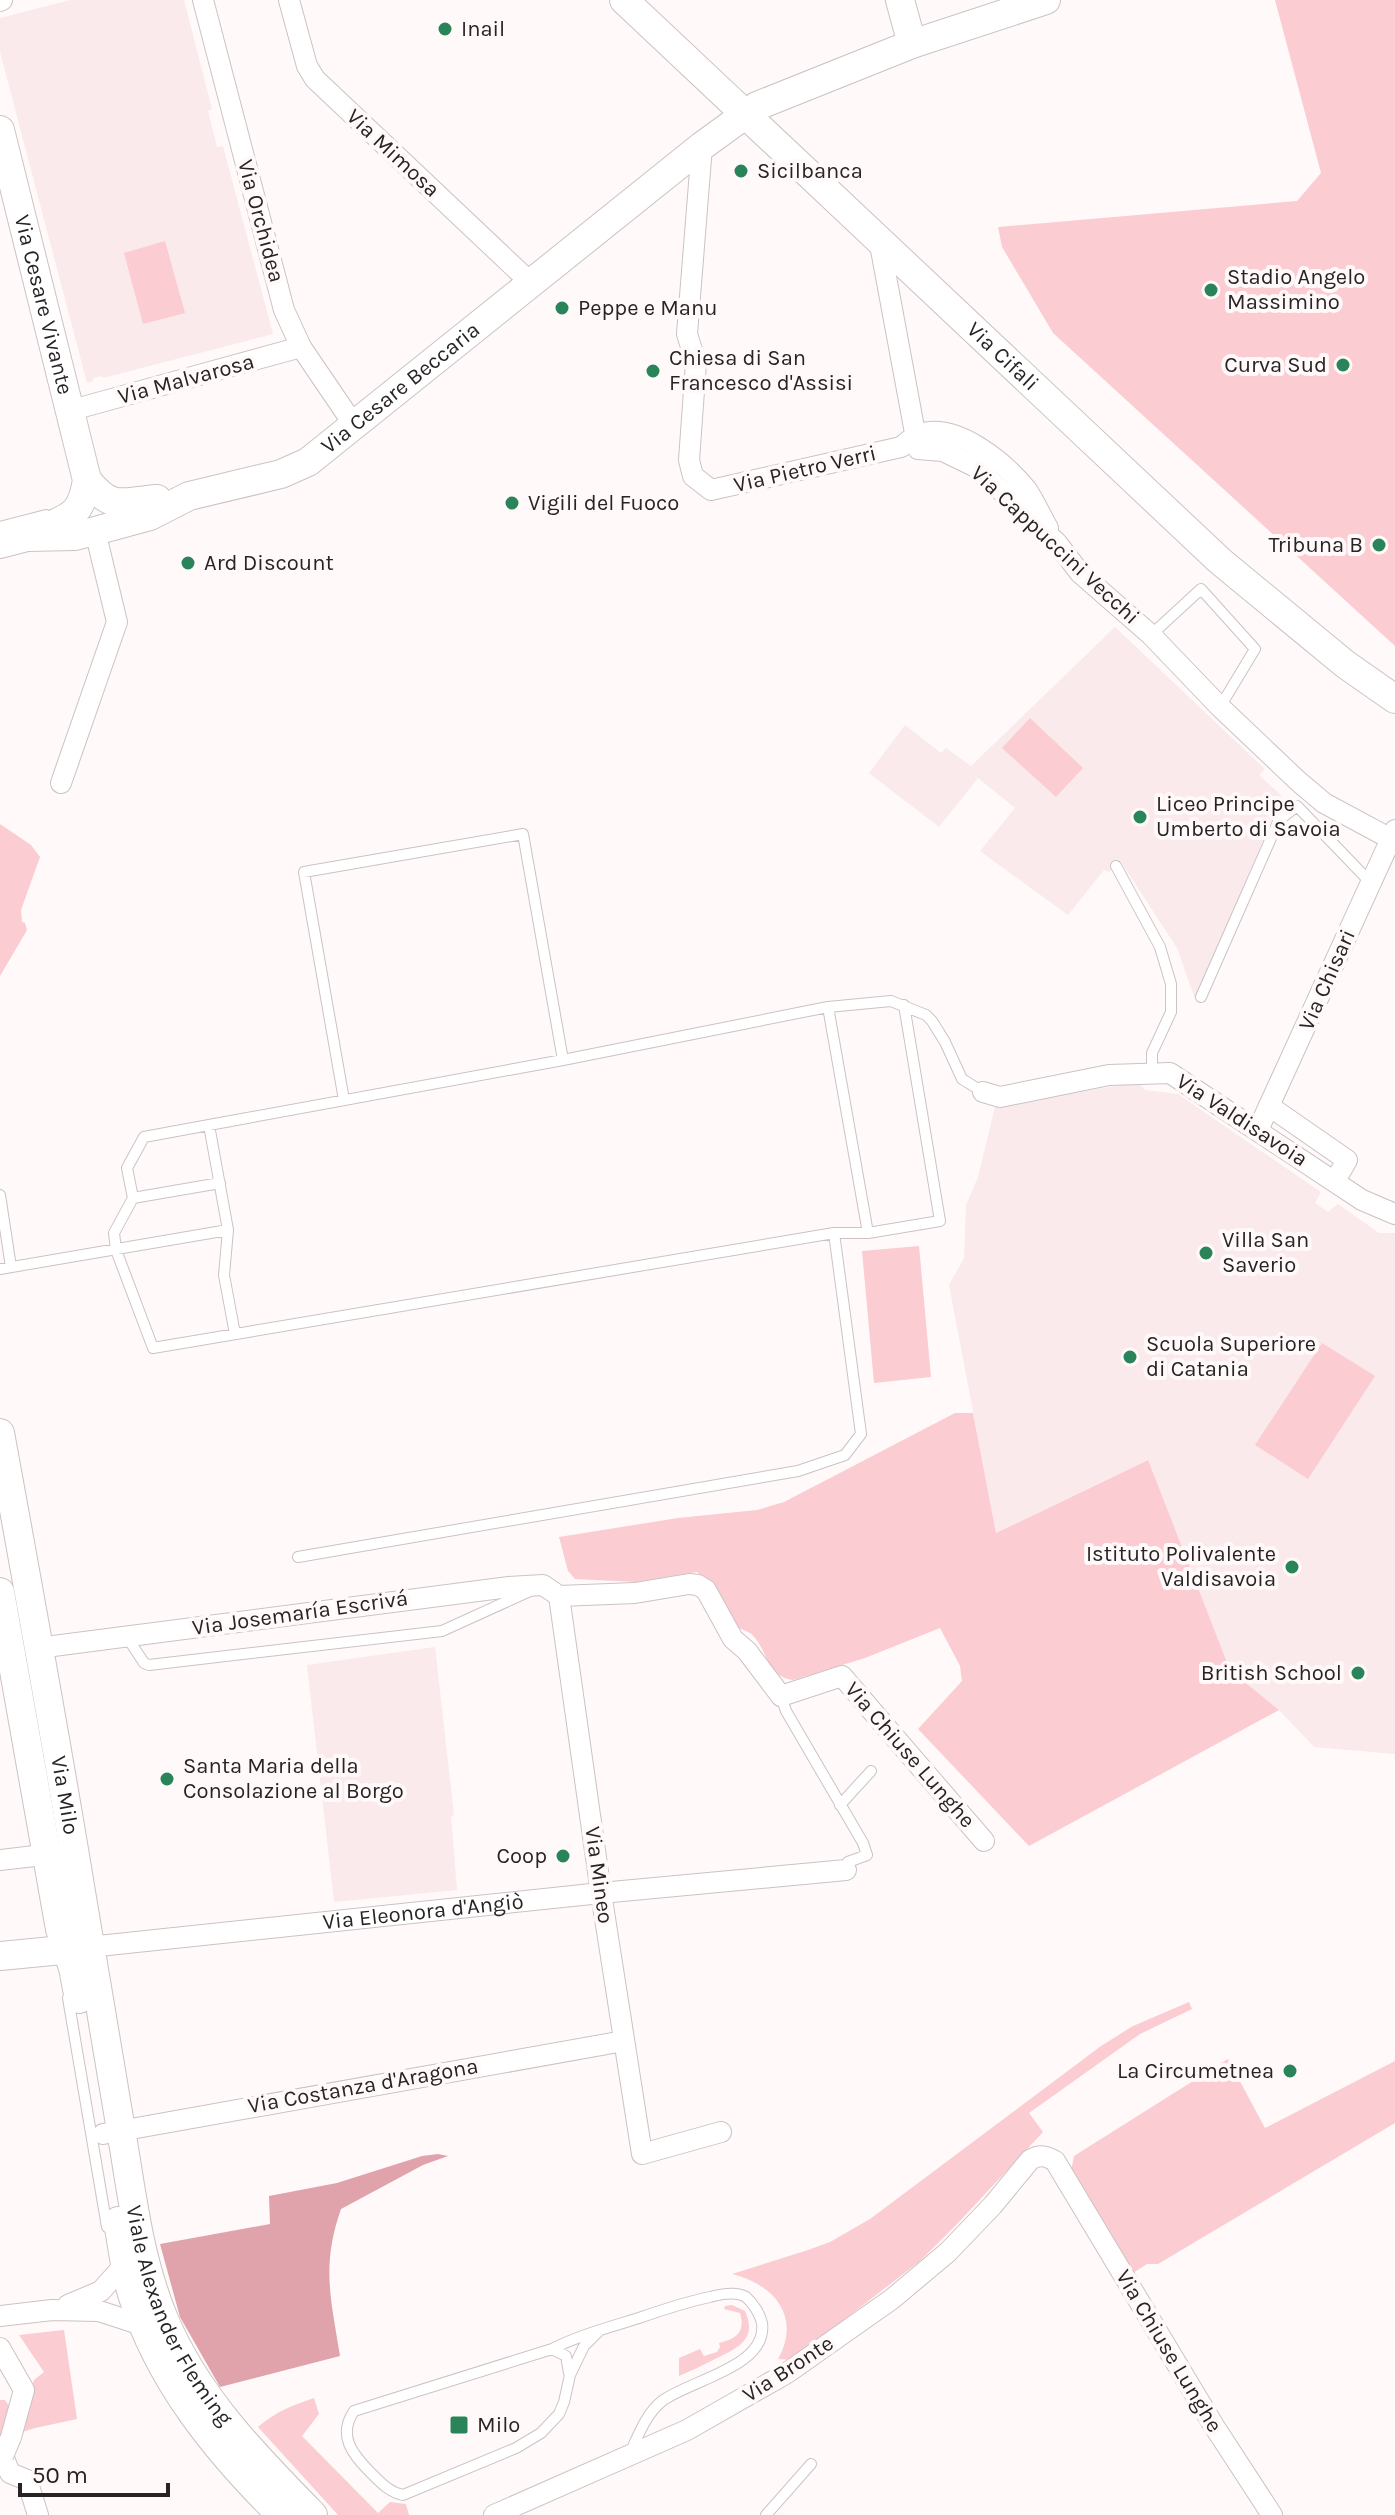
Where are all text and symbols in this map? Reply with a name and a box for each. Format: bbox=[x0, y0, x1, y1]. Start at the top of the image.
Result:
place label: Inail bbox=[461, 16, 505, 42]
marker: Inail bbox=[436, 20, 454, 38]
street label: Via Mimosa bbox=[341, 103, 445, 203]
street label: Via Orchidea bbox=[232, 157, 290, 285]
place label: Sicilbanca bbox=[757, 158, 863, 184]
marker: Sicilbanca bbox=[732, 162, 750, 180]
street label: Via Cesare Vivante bbox=[9, 212, 78, 397]
place label: Stadio Angelo Massimino bbox=[1227, 264, 1365, 315]
marker: Stadio Angelo Massimino bbox=[1202, 281, 1220, 299]
place label: Peppe e Manu bbox=[578, 295, 718, 321]
marker: Peppe e Manu bbox=[553, 299, 571, 317]
street label: Via Cesare Beccaria bbox=[316, 316, 485, 459]
street label: Via Cifali bbox=[961, 317, 1044, 396]
place label: Chiesa di San Francesco d'Assisi bbox=[669, 345, 853, 396]
street label: Via Malvarosa bbox=[115, 348, 257, 410]
place label: Curva Sud bbox=[1224, 352, 1327, 378]
marker: Curva Sud bbox=[1334, 356, 1352, 374]
marker: Chiesa di San Francesco d'Assisi bbox=[644, 362, 662, 380]
street label: Via Pietro Verri bbox=[731, 440, 879, 498]
street label: Via Cappuccini Vecchi bbox=[965, 460, 1145, 630]
place label: Vigili del Fuoco bbox=[528, 490, 679, 516]
marker: Vigili del Fuoco bbox=[503, 494, 521, 512]
place label: Tribuna B bbox=[1268, 532, 1363, 558]
marker: Tribuna B bbox=[1370, 536, 1388, 554]
place label: Ard Discount bbox=[204, 550, 334, 576]
marker: Ard Discount bbox=[179, 554, 197, 572]
place label: Liceo Principe Umberto di Savoia bbox=[1156, 791, 1341, 842]
marker: Liceo Principe Umberto di Savoia bbox=[1131, 808, 1149, 826]
street label: Via Chisari bbox=[1293, 925, 1361, 1035]
street label: Via Valdisavoia bbox=[1172, 1068, 1312, 1172]
place label: Villa San Saverio bbox=[1222, 1227, 1309, 1278]
marker: Villa San Saverio bbox=[1197, 1244, 1215, 1262]
place label: Scuola Superiore di Catania bbox=[1146, 1331, 1316, 1382]
marker: Scuola Superiore di Catania bbox=[1121, 1348, 1139, 1366]
place label: Istituto Polivalente Valdisavoia bbox=[1086, 1541, 1276, 1592]
marker: Istituto Polivalente Valdisavoia bbox=[1283, 1558, 1301, 1576]
street label: Via Josemaría Escrivá bbox=[190, 1585, 410, 1641]
place label: British School bbox=[1201, 1660, 1342, 1686]
marker: British School bbox=[1349, 1664, 1367, 1682]
street label: Via Chiuse Lunghe bbox=[840, 1677, 980, 1833]
place label: Santa Maria della Consolazione al Borgo bbox=[183, 1753, 404, 1804]
street label: Via Milo bbox=[45, 1754, 84, 1837]
marker: Santa Maria della Consolazione al Borgo bbox=[158, 1770, 176, 1788]
street label: Via Mineo bbox=[579, 1825, 619, 1925]
place label: Coop bbox=[497, 1843, 547, 1869]
marker: Coop bbox=[554, 1847, 572, 1865]
street label: Via Eleonora d'Angiò bbox=[321, 1888, 525, 1935]
street label: Via Costanza d'Aragona bbox=[246, 2053, 480, 2119]
place label: La Circumetnea bbox=[1117, 2058, 1274, 2084]
marker: La Circumetnea bbox=[1281, 2062, 1299, 2080]
street label: Viale Alexander Fleming bbox=[121, 2203, 238, 2431]
street label: Via Chiuse Lunghe bbox=[1110, 2265, 1228, 2437]
street label: Via Bronte bbox=[738, 2330, 838, 2408]
place label: Milo bbox=[477, 2412, 520, 2438]
marker: Milo bbox=[448, 2414, 470, 2436]
scale bar bbox=[20, 2447, 168, 2497]
text: 50 m bbox=[32, 2461, 88, 2489]

